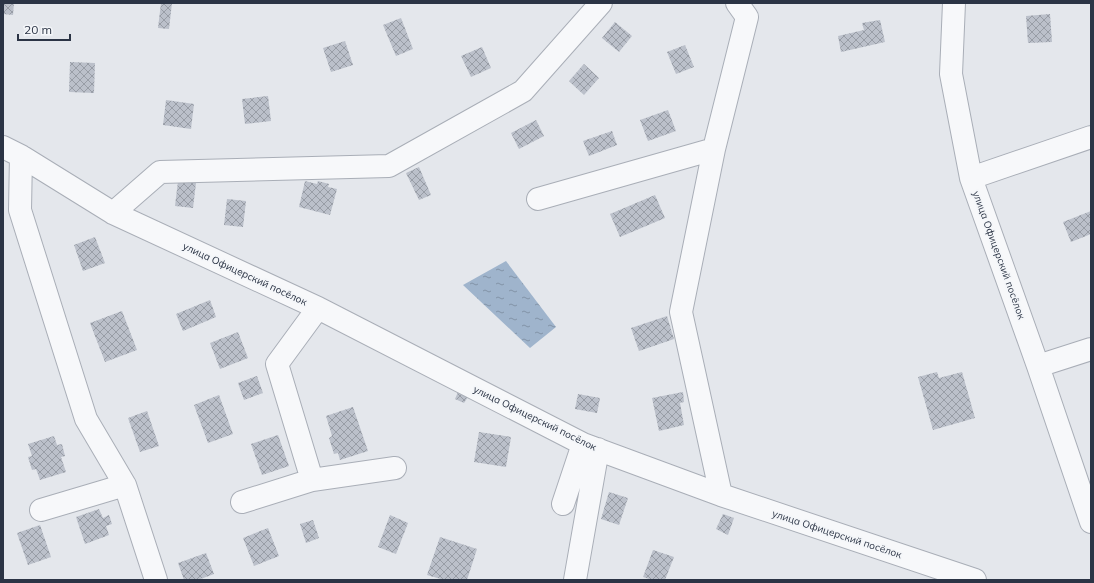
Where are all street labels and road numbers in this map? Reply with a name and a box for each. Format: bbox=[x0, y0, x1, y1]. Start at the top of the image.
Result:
street label: улица Офицерский посёлок bbox=[970, 189, 1029, 322]
street label: улица Офицерский посёлок bbox=[181, 239, 310, 309]
street label: улица Офицерский посёлок bbox=[471, 382, 599, 454]
street label: улица Офицерский посёлок bbox=[770, 507, 904, 561]

